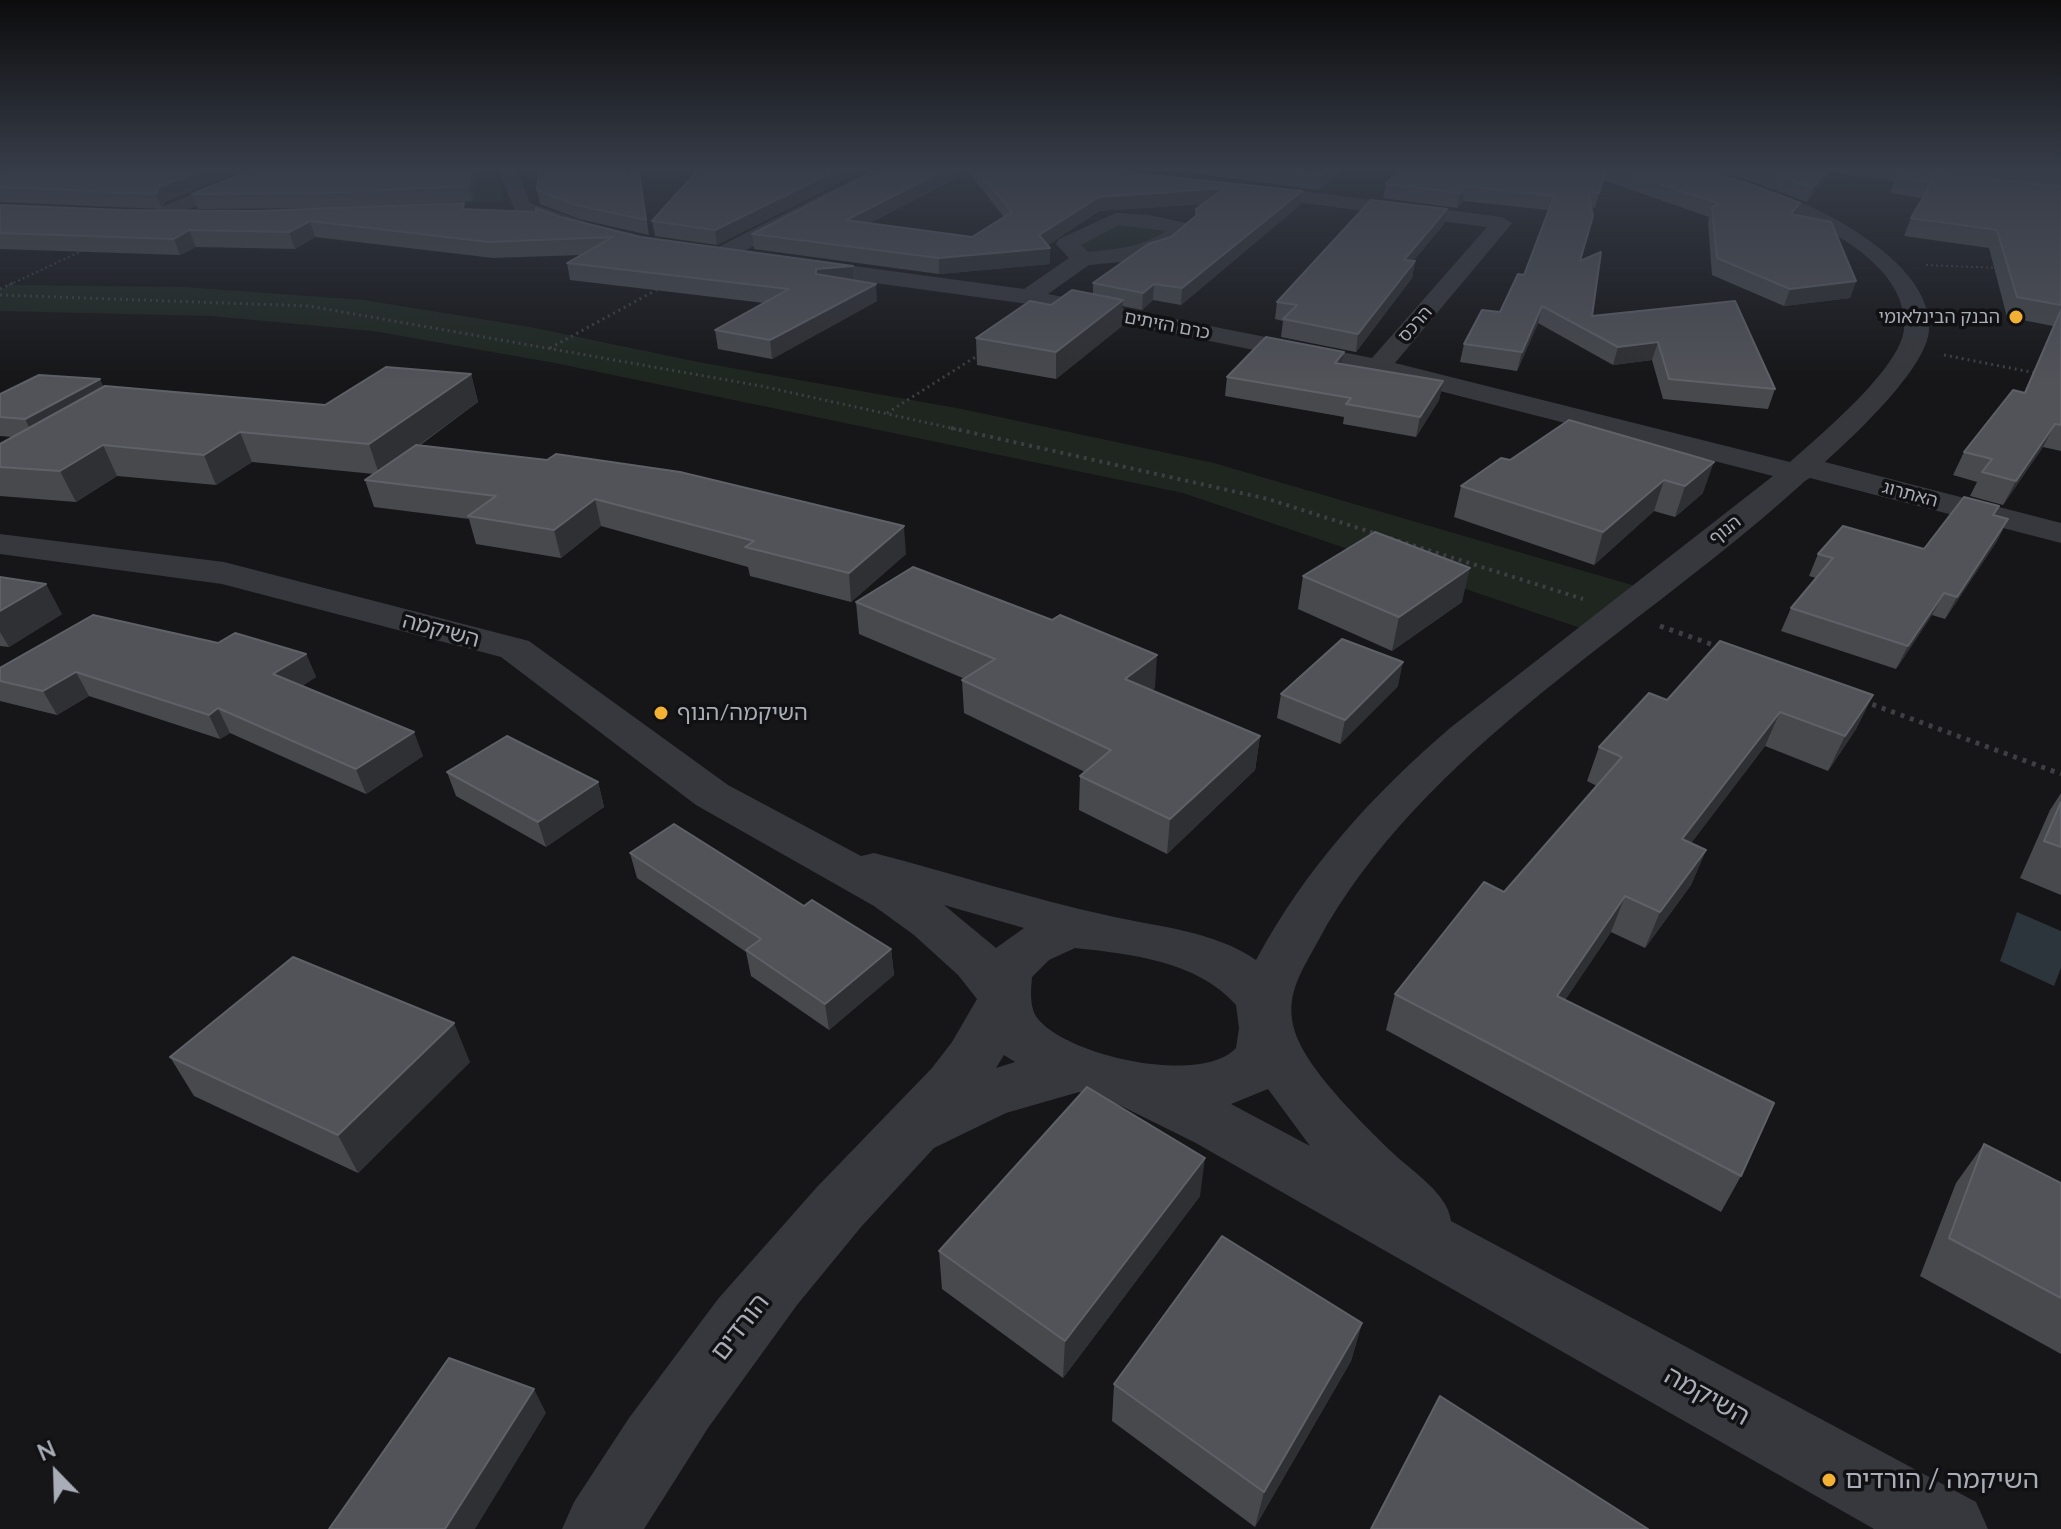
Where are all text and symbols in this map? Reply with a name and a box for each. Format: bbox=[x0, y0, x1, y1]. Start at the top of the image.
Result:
street label: הרכס bbox=[1393, 301, 1437, 347]
street label: כרם הזיתים bbox=[1122, 306, 1212, 344]
place label: הבנק הבינלאומי bbox=[1879, 306, 2000, 328]
marker: הבנק הבינלאומי bbox=[2007, 308, 2025, 326]
street label: האתרוג bbox=[1880, 476, 1940, 512]
street label: הנוף bbox=[1705, 511, 1745, 549]
street label: השיקמה bbox=[400, 607, 482, 653]
place label: השיקמה/הנוף bbox=[677, 700, 808, 726]
marker: השיקמה/הנוף bbox=[652, 704, 670, 722]
street label: הורדים bbox=[704, 1287, 776, 1367]
street label: השיקמה bbox=[1659, 1360, 1755, 1432]
north arrow bbox=[16, 1433, 96, 1513]
text: N bbox=[33, 1435, 59, 1466]
place label: השיקמה / הורדים bbox=[1845, 1464, 2039, 1496]
marker: השיקמה / הורדים bbox=[1820, 1471, 1838, 1489]

